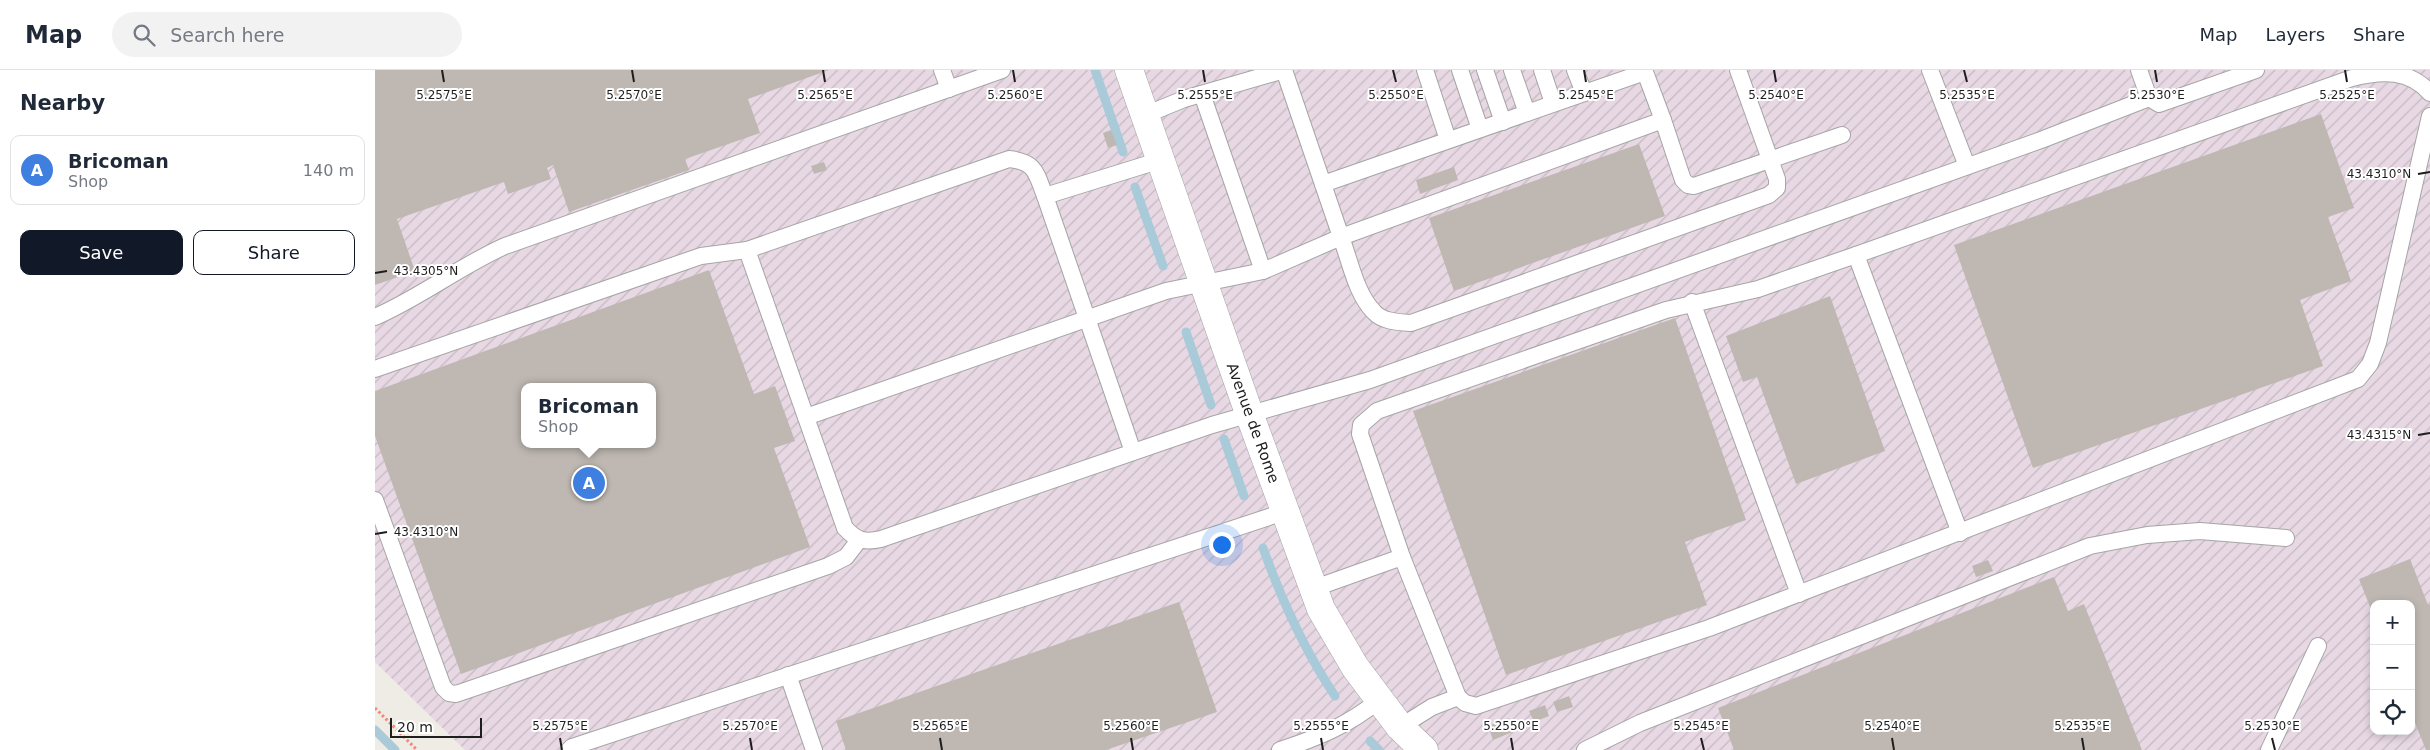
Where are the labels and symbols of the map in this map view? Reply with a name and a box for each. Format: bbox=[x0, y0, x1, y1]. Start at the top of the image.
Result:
text: 5.2575°E bbox=[416, 88, 472, 102]
text: 5.2570°E bbox=[606, 88, 662, 102]
text: 5.2565°E bbox=[797, 88, 853, 102]
text: 5.2560°E bbox=[987, 88, 1043, 102]
text: 5.2555°E bbox=[1177, 88, 1233, 102]
text: 5.2550°E bbox=[1368, 88, 1424, 102]
text: 5.2545°E bbox=[1558, 88, 1614, 102]
text: 5.2540°E bbox=[1748, 88, 1804, 102]
text: 5.2535°E bbox=[1939, 88, 1995, 102]
text: 5.2530°E bbox=[2129, 88, 2185, 102]
text: 5.2525°E bbox=[2319, 88, 2375, 102]
text: 43.4310°N bbox=[2347, 167, 2411, 181]
text: 43.4305°N bbox=[394, 264, 458, 278]
street label: Avenue de Rome bbox=[1223, 360, 1283, 486]
text: 43.4315°N bbox=[2347, 428, 2411, 442]
pin: A bbox=[573, 464, 605, 502]
text: 43.4310°N bbox=[394, 525, 458, 539]
your location bbox=[1209, 532, 1235, 558]
scale bar bbox=[390, 715, 483, 738]
text: 5.2575°E bbox=[532, 719, 588, 733]
text: 5.2570°E bbox=[722, 719, 778, 733]
text: 5.2565°E bbox=[912, 719, 968, 733]
text: 5.2560°E bbox=[1103, 719, 1159, 733]
text: 5.2555°E bbox=[1293, 719, 1349, 733]
text: 5.2550°E bbox=[1483, 719, 1539, 733]
text: 5.2545°E bbox=[1673, 719, 1729, 733]
text: 5.2540°E bbox=[1864, 719, 1920, 733]
text: 5.2535°E bbox=[2054, 719, 2110, 733]
text: 5.2530°E bbox=[2244, 719, 2300, 733]

